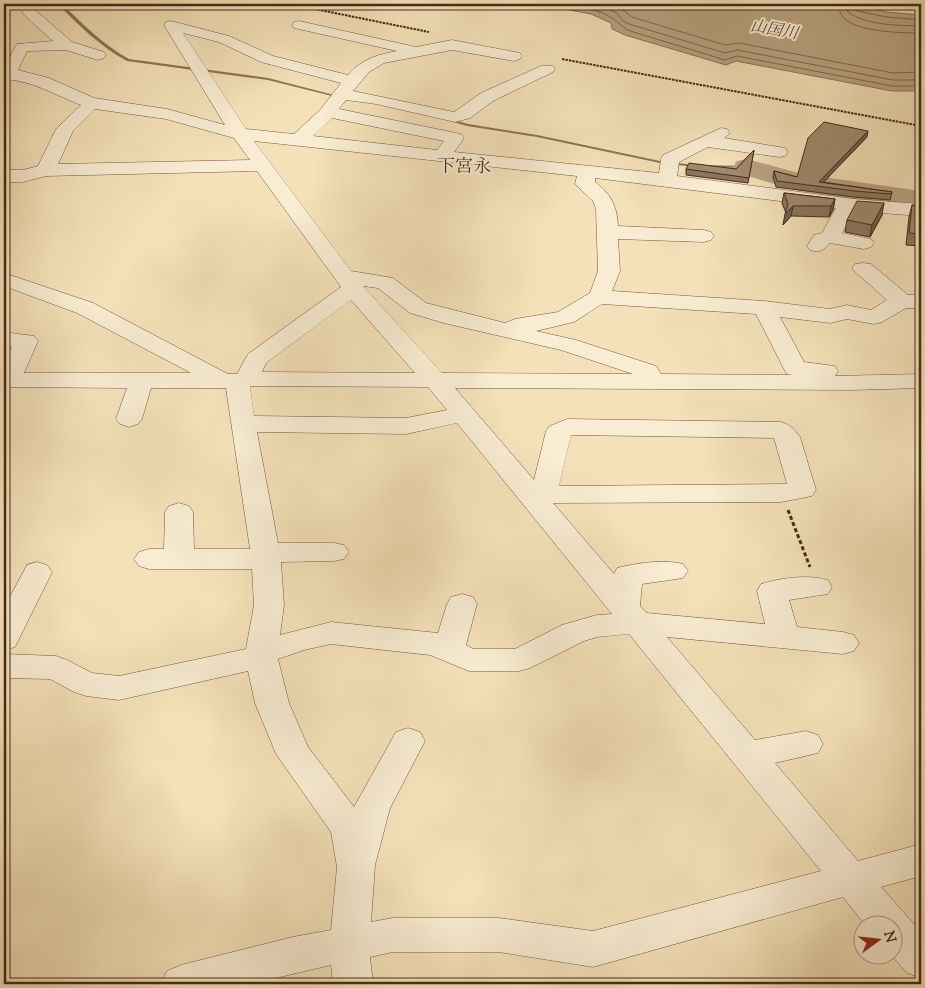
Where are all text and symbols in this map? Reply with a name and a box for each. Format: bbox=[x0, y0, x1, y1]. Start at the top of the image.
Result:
water label: 山国川 bbox=[748, 16, 802, 47]
district label: 下宮永 bbox=[437, 155, 491, 181]
north arrow bbox=[852, 916, 902, 966]
text: N bbox=[878, 929, 900, 945]

